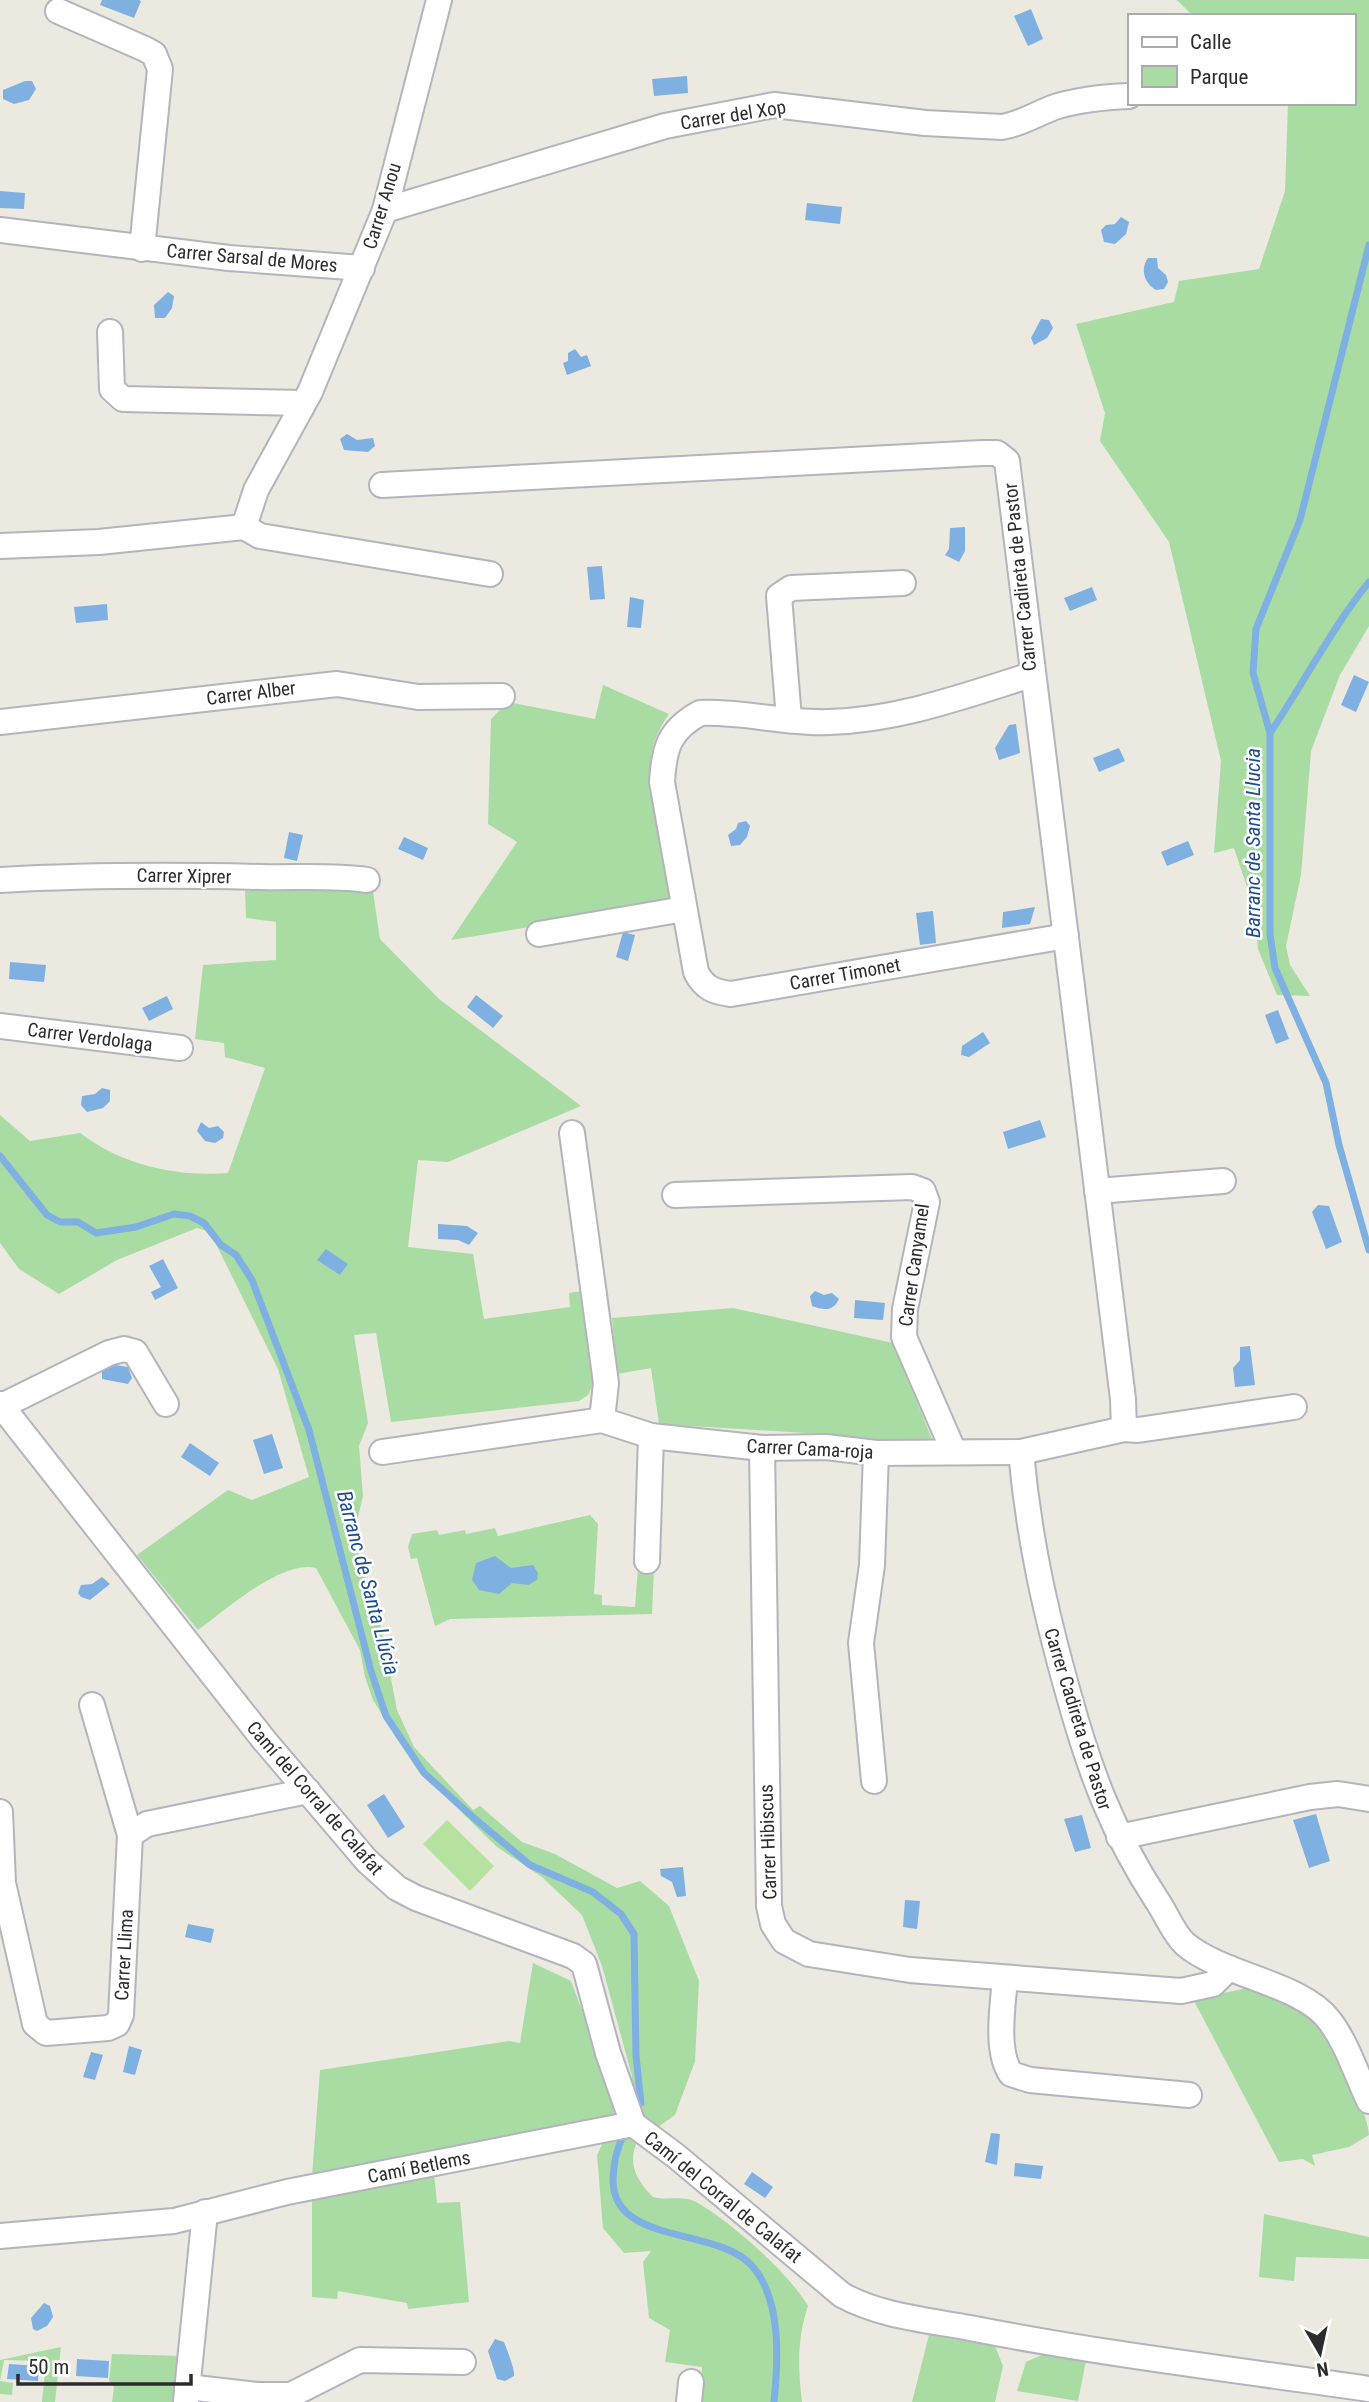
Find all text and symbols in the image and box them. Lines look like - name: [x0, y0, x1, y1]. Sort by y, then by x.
- legend: [1128, 14, 1355, 105]
- text: Calle: [1190, 30, 1232, 54]
- text: Parque: [1190, 65, 1248, 89]
- street label: Carrer del Xop: [679, 95, 787, 135]
- street label: Carrer Anou: [358, 160, 406, 252]
- street label: Carrer Sarsal de Mores: [166, 239, 338, 277]
- street label: Carrer Cadireta de Pastor: [999, 481, 1041, 672]
- street label: Carrer Alber: [205, 676, 297, 710]
- water label: Barranc de Santa Llucia: [1241, 748, 1265, 938]
- street label: Carrer Xiprer: [136, 864, 232, 888]
- street label: Carrer Timonet: [788, 953, 902, 995]
- street label: Carrer Verdolaga: [26, 1018, 154, 1056]
- street label: Carrer Canyamel: [894, 1202, 934, 1328]
- street label: Carrer Cama-roja: [746, 1434, 874, 1464]
- water label: Barranc de Santa Llúcia: [332, 1488, 404, 1678]
- street label: Carrer Cadireta de Pastor: [1039, 1625, 1117, 1813]
- street label: Camí del Corral de Calafat: [242, 1716, 388, 1880]
- street label: Carrer Hibiscus: [754, 1784, 782, 1900]
- street label: Carrer Llima: [110, 1909, 138, 2001]
- street label: Camí del Corral de Calafat: [640, 2126, 806, 2268]
- street label: Camí Betlems: [366, 2146, 472, 2188]
- north arrow: [1285, 2318, 1355, 2388]
- scale bar: [18, 2342, 191, 2386]
- text: 50 m: [28, 2355, 69, 2379]
- text: N: [1315, 2357, 1330, 2382]

